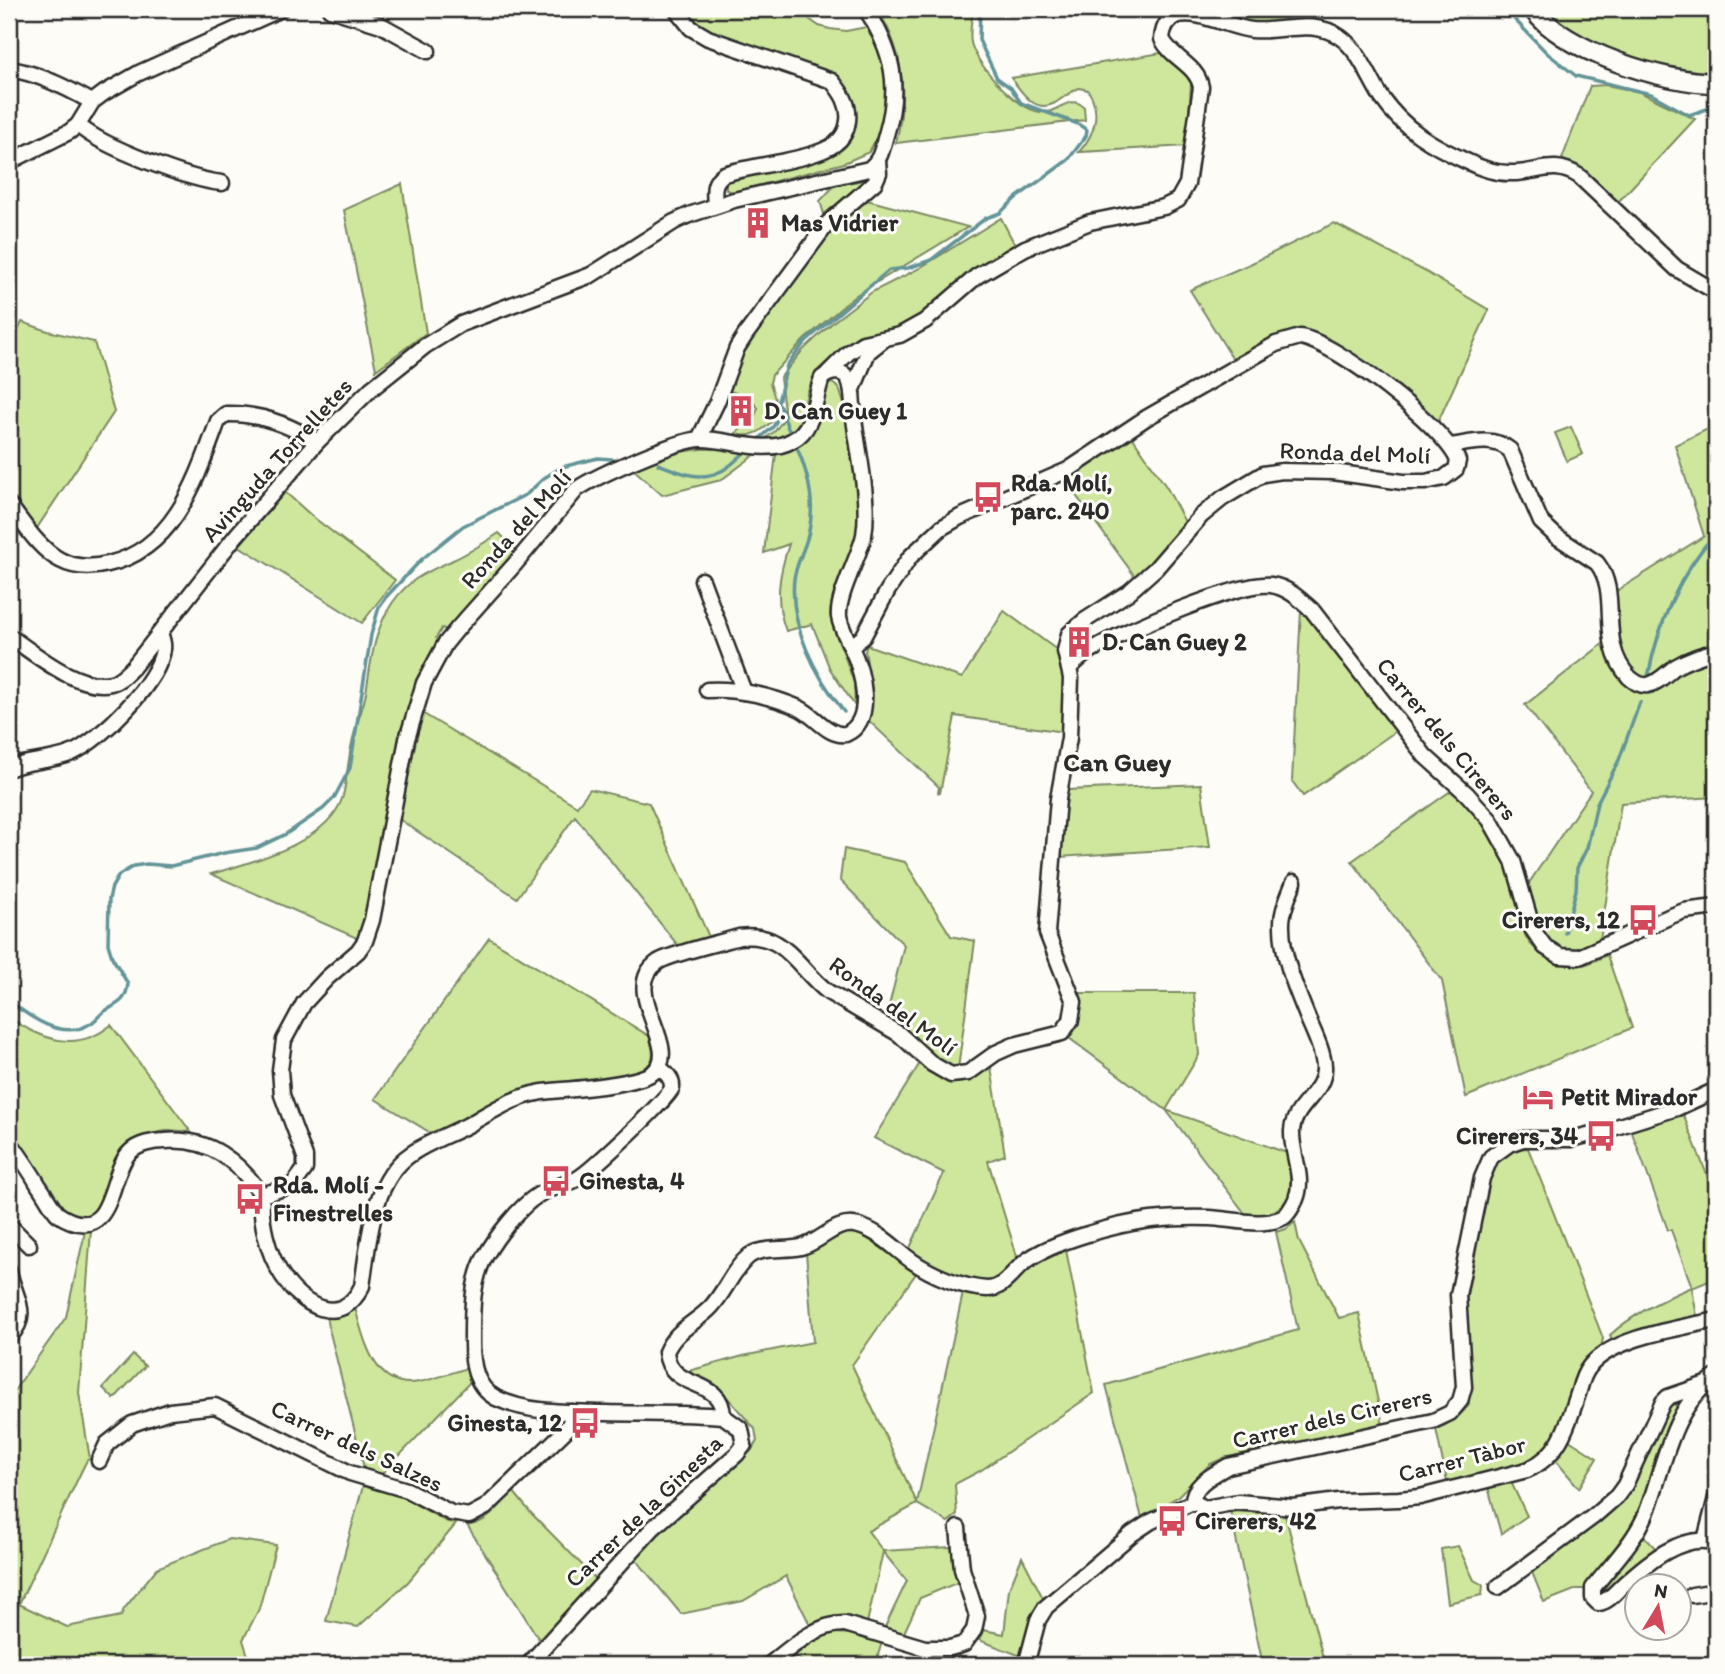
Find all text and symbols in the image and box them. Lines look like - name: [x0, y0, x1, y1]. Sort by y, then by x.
- building icon: Mas Vidrier: [741, 206, 775, 240]
- place label: Mas Vidrier: [781, 208, 899, 237]
- street label: Avinguda Torrelletes: [195, 371, 358, 548]
- building icon: D. Can Guey 1: [724, 394, 758, 428]
- place label: D. Can Guey 1: [764, 396, 908, 426]
- street label: Ronda del Molí: [1279, 435, 1431, 470]
- street label: Ronda del Molí: [454, 463, 577, 595]
- place label: Rda. Molí, parc. 240: [1010, 468, 1113, 526]
- bus stop icon: Rda. Molí, parc. 240: [971, 480, 1005, 514]
- building icon: D. Can Guey 2: [1062, 625, 1096, 659]
- place label: D. Can Guey 2: [1102, 627, 1247, 657]
- street label: Carrer dels Cirerers: [1371, 651, 1524, 826]
- district label: Can Guey: [1063, 746, 1172, 778]
- bus stop icon: Cirerers, 12: [1626, 903, 1660, 937]
- place label: Cirerers, 12: [1502, 905, 1620, 934]
- street label: Ronda del Molí: [824, 949, 963, 1062]
- hotel icon: Petit Mirador: [1521, 1080, 1555, 1114]
- place label: Petit Mirador: [1561, 1082, 1698, 1111]
- bus stop icon: Cirerers, 34: [1584, 1119, 1618, 1153]
- place label: Cirerers, 34: [1456, 1121, 1579, 1150]
- bus stop icon: Ginesta, 4: [539, 1164, 573, 1198]
- place label: Ginesta, 4: [579, 1166, 685, 1195]
- place label: Rda. Molí - Finestrelles: [273, 1170, 393, 1227]
- bus stop icon: Rda. Molí - Finestrelles: [233, 1182, 267, 1216]
- street label: Carrer dels Cirerers: [1229, 1380, 1435, 1455]
- street label: Carrer dels Salzes: [267, 1393, 448, 1498]
- bus stop icon: Ginesta, 12: [568, 1406, 602, 1440]
- place label: Ginesta, 12: [447, 1408, 562, 1437]
- street label: Carrer de la Ginesta: [559, 1428, 729, 1593]
- street label: Carrer Tàbor: [1395, 1429, 1529, 1488]
- bus stop icon: Cirerers, 42: [1155, 1504, 1189, 1538]
- place label: Cirerers, 42: [1195, 1506, 1317, 1535]
- north arrow: [1624, 1572, 1694, 1642]
- text: N: [1653, 1578, 1669, 1603]

